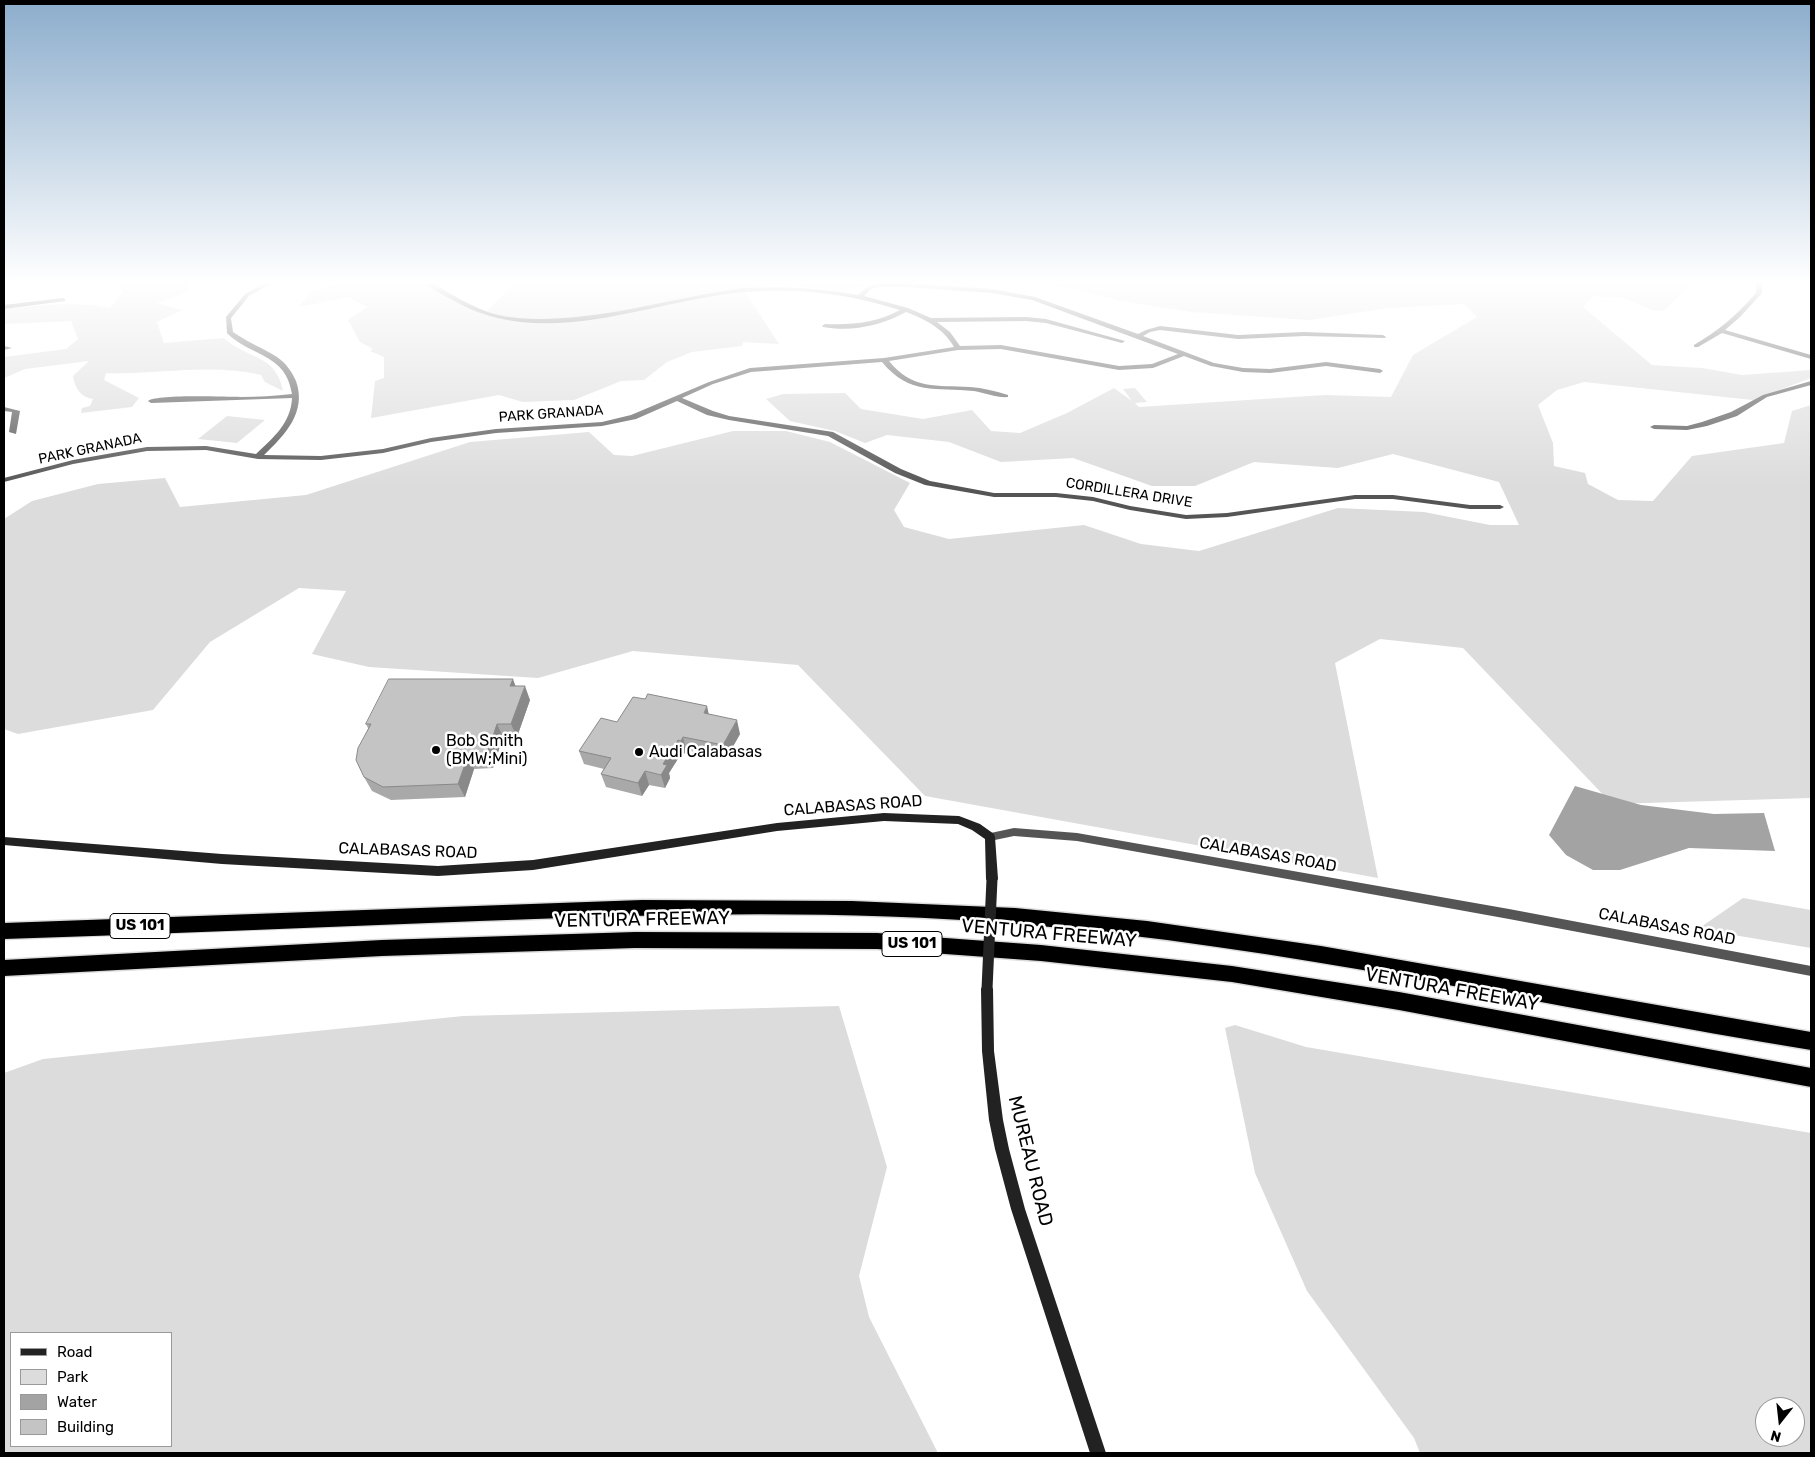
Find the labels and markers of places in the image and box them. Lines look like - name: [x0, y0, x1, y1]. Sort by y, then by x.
- place label: Bob Smith (BMW;Mini): [446, 731, 528, 769]
- place label: Audi Calabasas: [649, 742, 762, 762]
- marker: Bob Smith (BMW;Mini): [430, 744, 442, 756]
- marker: Audi Calabasas: [633, 746, 645, 758]

